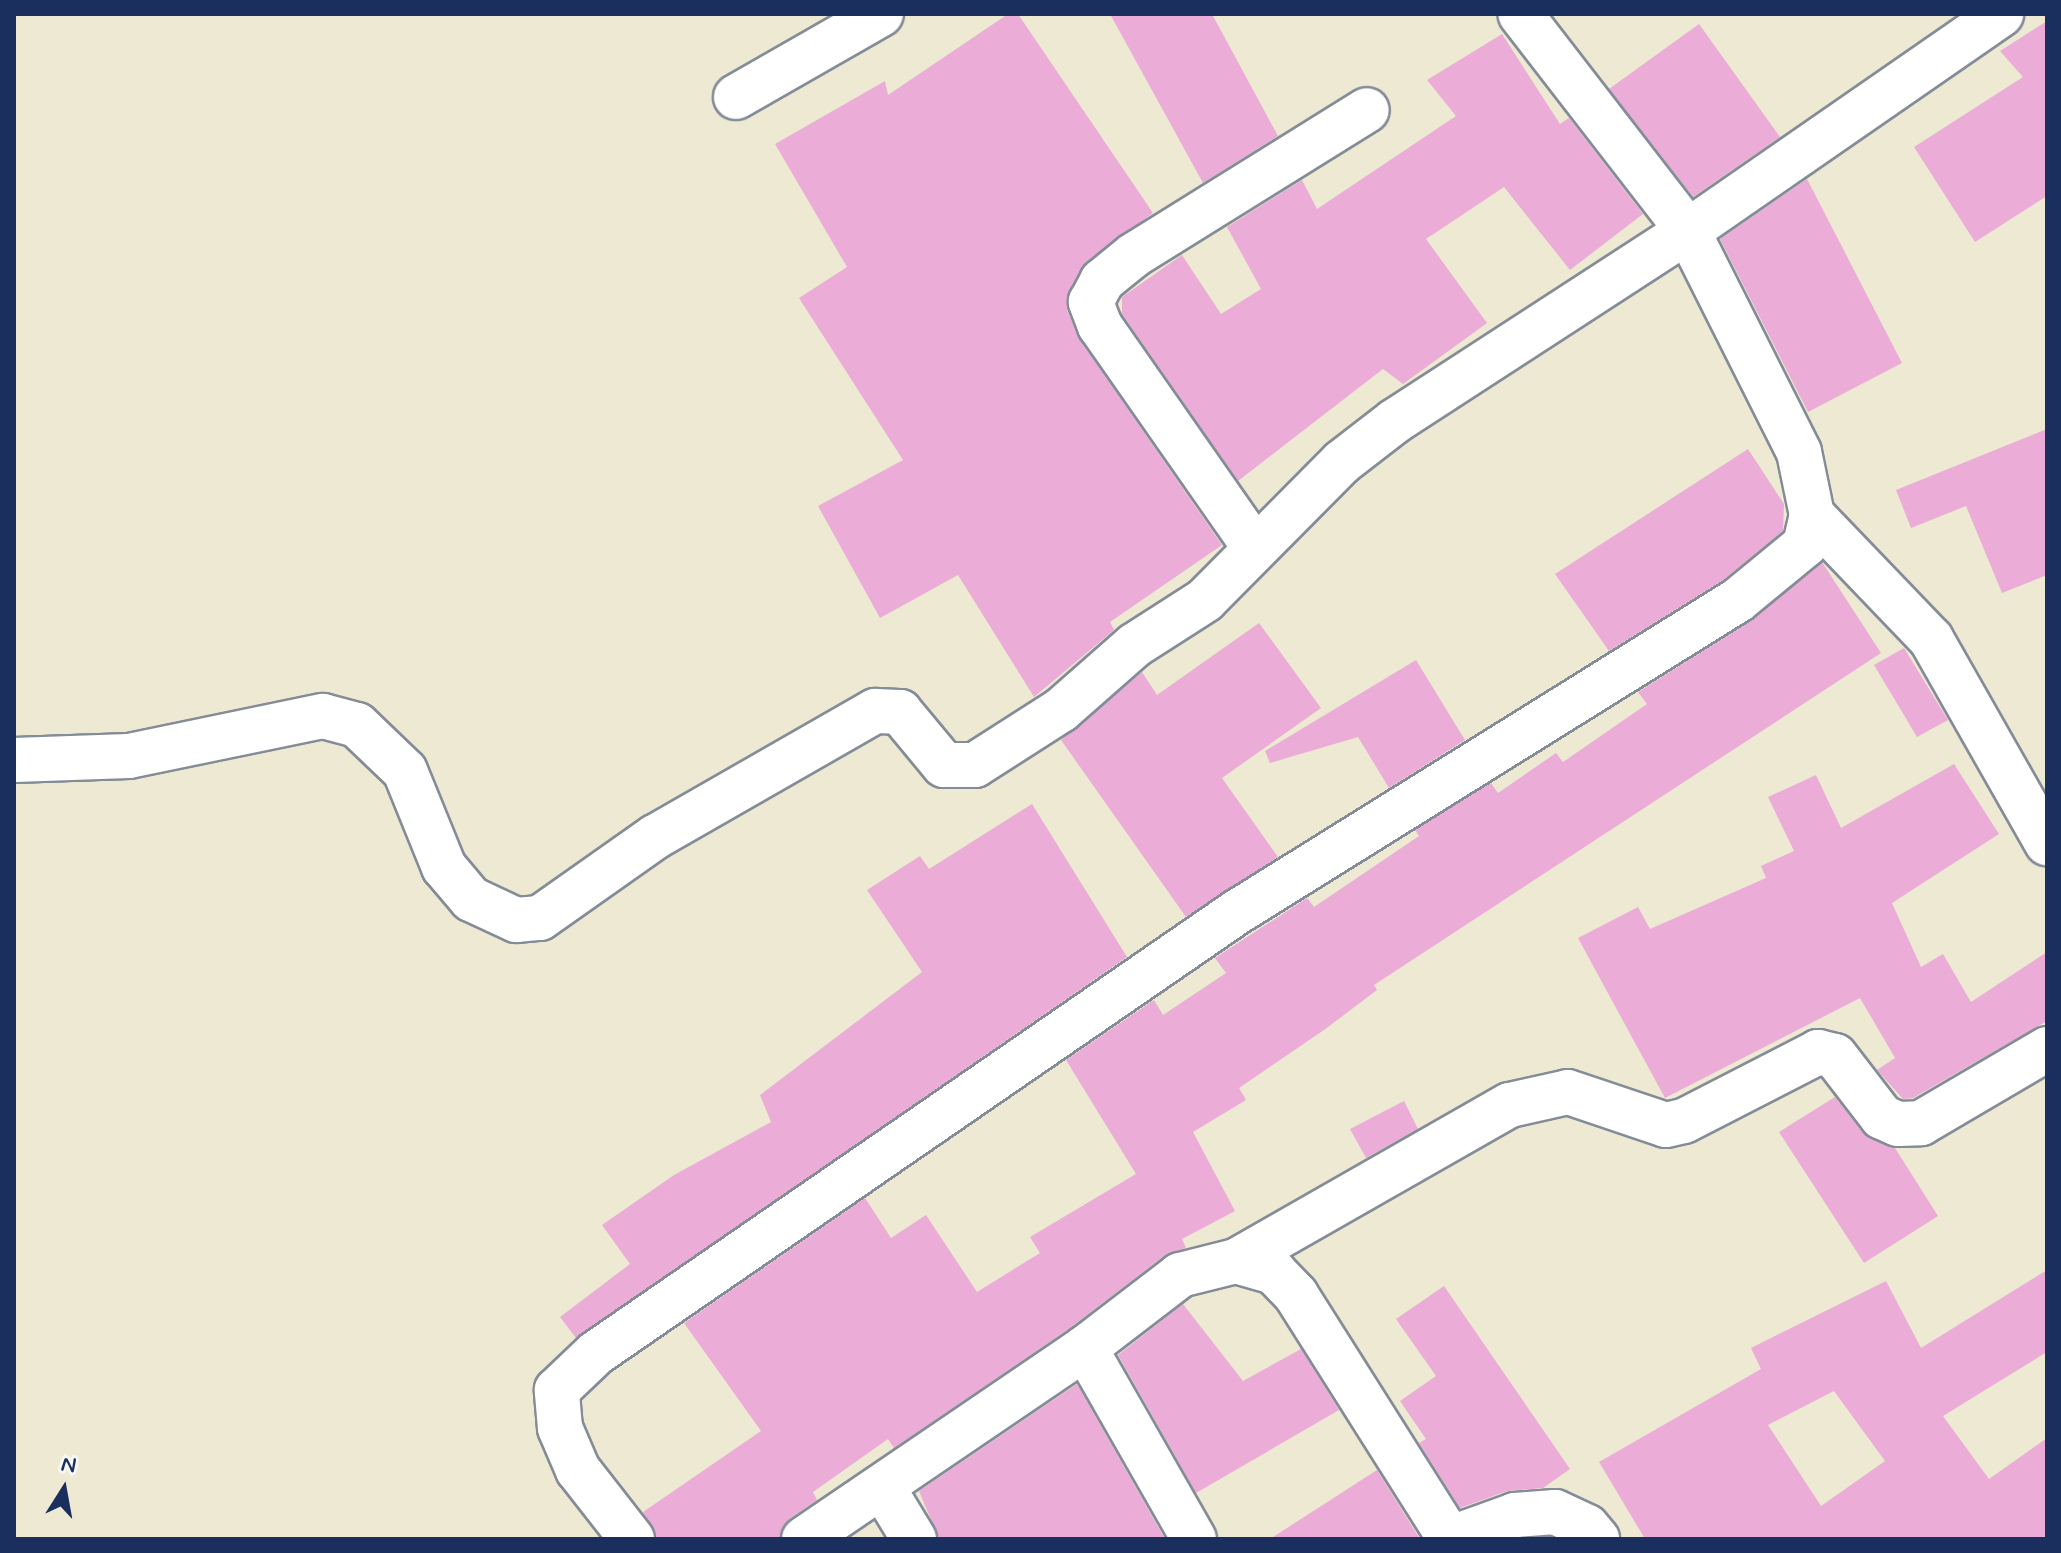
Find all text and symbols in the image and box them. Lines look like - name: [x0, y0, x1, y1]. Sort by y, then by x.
- north arrow: [24, 1449, 104, 1529]
- text: N: [59, 1450, 78, 1481]

